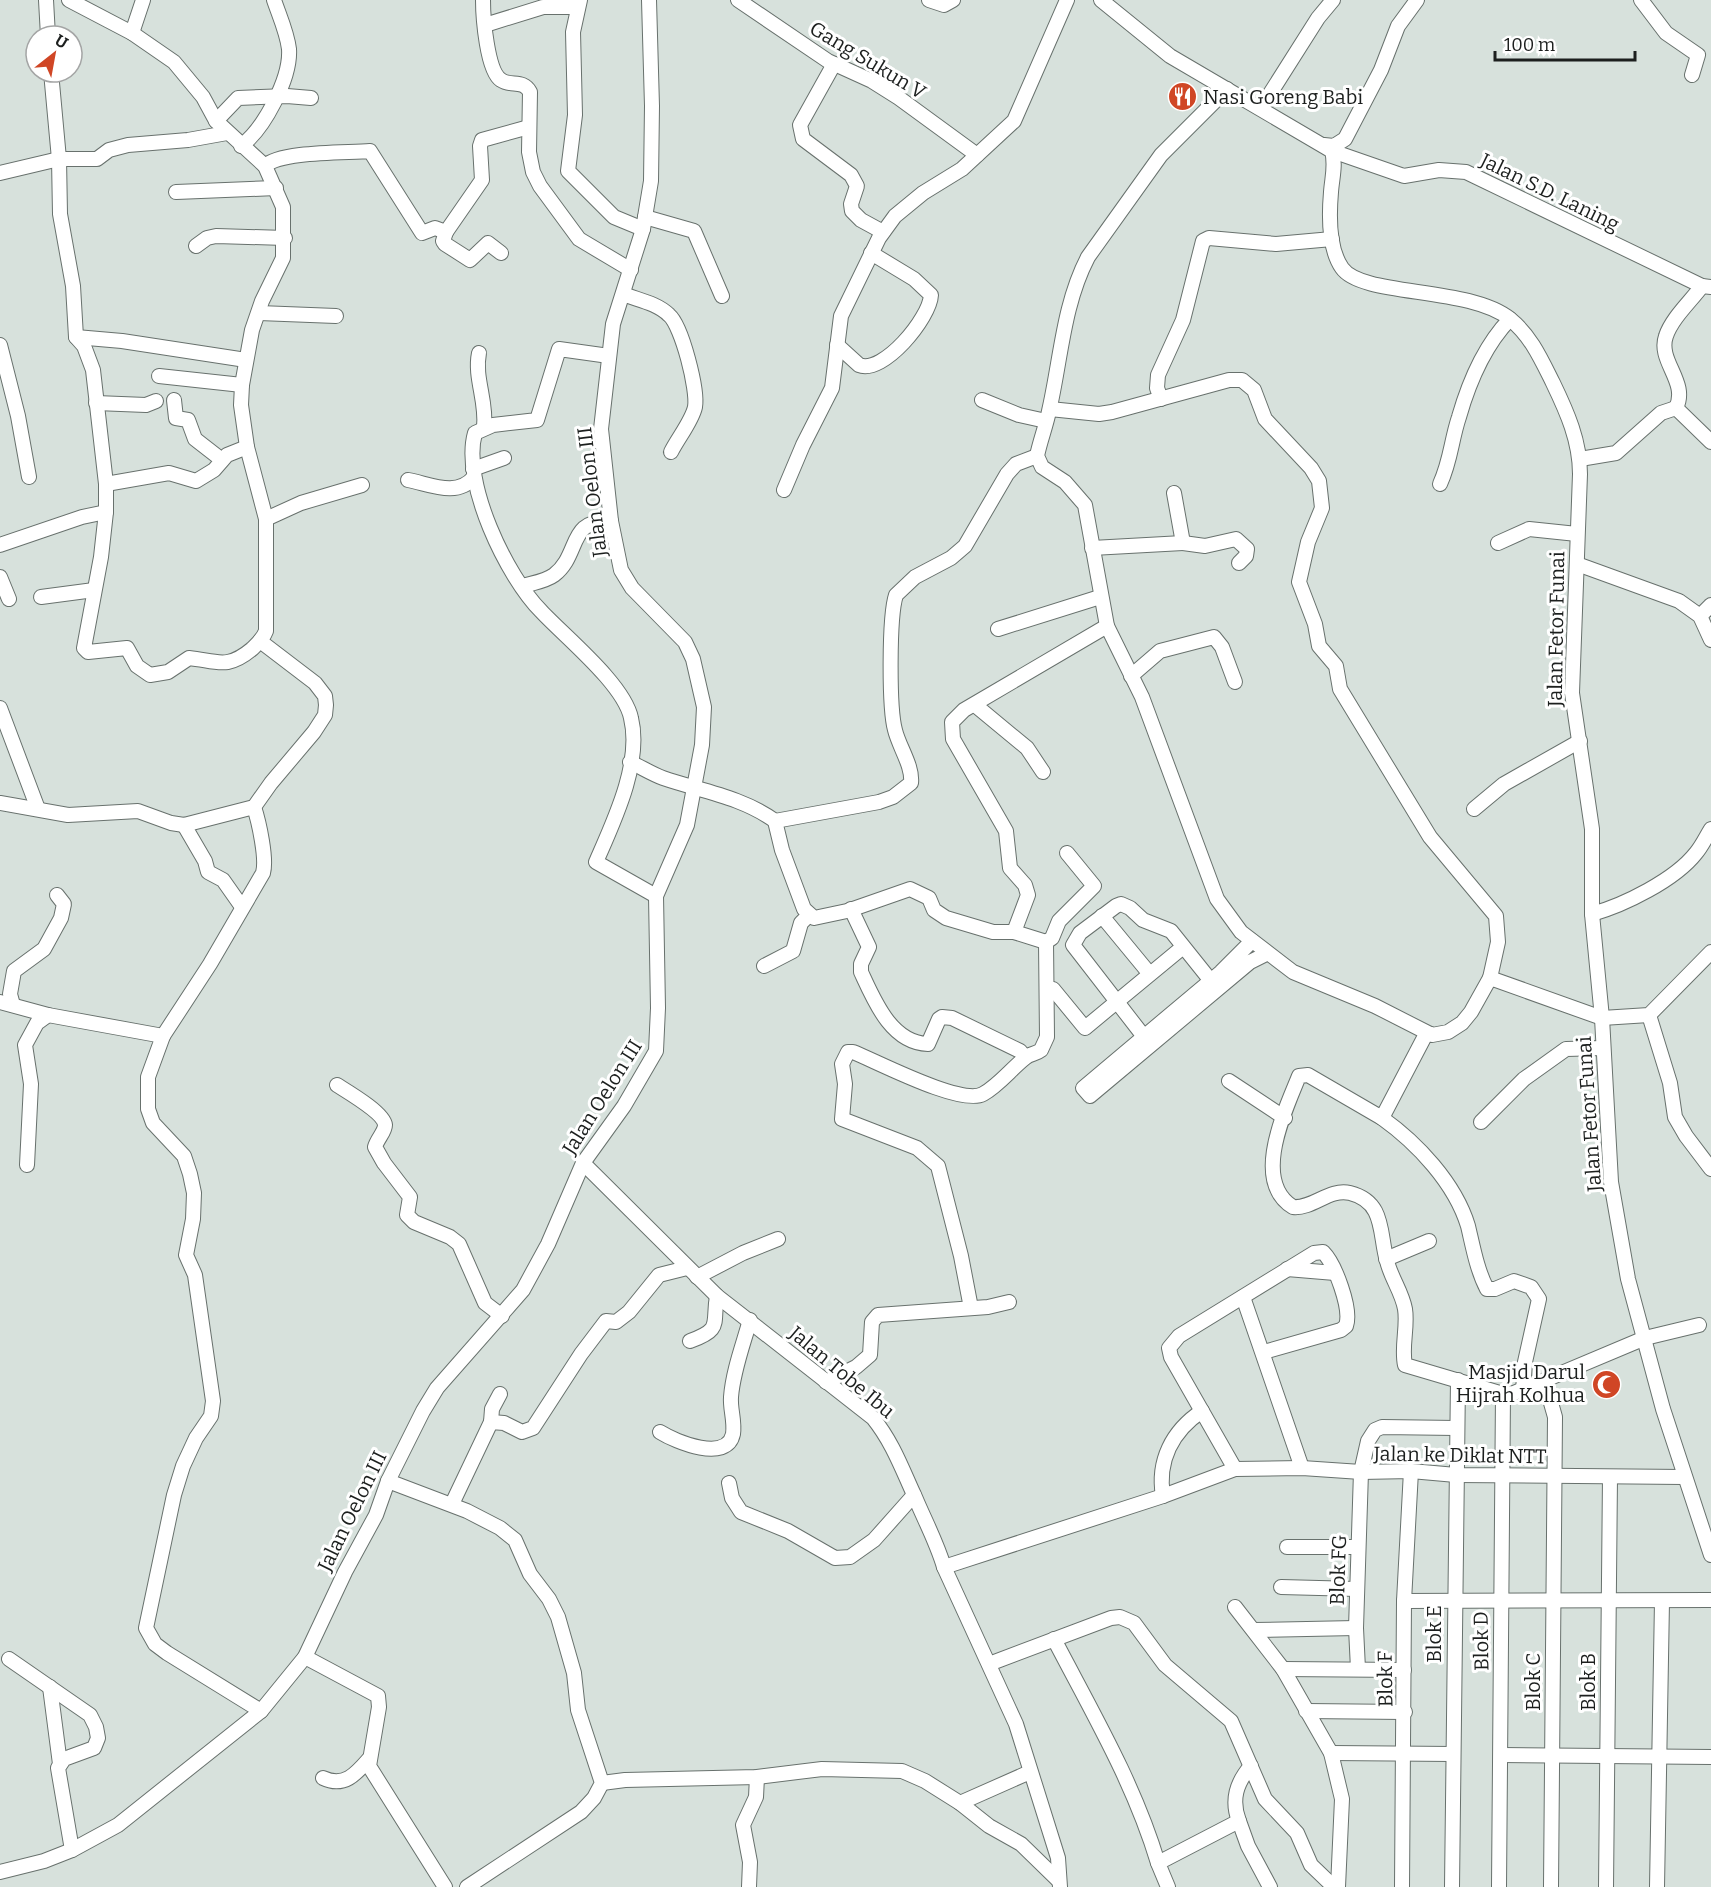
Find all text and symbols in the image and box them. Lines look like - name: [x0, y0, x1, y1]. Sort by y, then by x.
- street label: Gang Sukun V: [806, 16, 931, 104]
- north arrow: [24, 24, 84, 84]
- scale bar: [1495, 24, 1634, 62]
- text: U: [51, 30, 72, 53]
- text: 100 m: [1504, 34, 1555, 56]
- restaurant icon: Nasi Goreng Babi: [1166, 81, 1198, 113]
- place label: Nasi Goreng Babi: [1203, 85, 1363, 109]
- street label: Jalan S.D. Laning: [1476, 148, 1623, 236]
- street label: Jalan Oelon III: [572, 426, 612, 559]
- street label: Jalan Fetor Funai: [1543, 551, 1569, 708]
- street label: Jalan Oelon III: [557, 1035, 647, 1160]
- street label: Jalan Fetor Funai: [1572, 1035, 1606, 1194]
- street label: Jalan Tobe Ibu: [784, 1320, 899, 1423]
- place label: Masjid Darul Hijrah Kolhua: [1456, 1360, 1585, 1408]
- mosque icon: Masjid Darul Hijrah Kolhua: [1590, 1368, 1622, 1400]
- street label: Jalan ke Diklat NTT: [1372, 1441, 1547, 1469]
- street label: Jalan Oelon III: [312, 1447, 391, 1576]
- street label: Blok FG: [1325, 1534, 1351, 1606]
- street label: Blok E: [1422, 1605, 1446, 1663]
- street label: Blok D: [1468, 1611, 1494, 1671]
- street label: Blok F: [1373, 1651, 1397, 1707]
- street label: Blok C: [1521, 1653, 1545, 1711]
- street label: Blok B: [1576, 1653, 1600, 1711]

